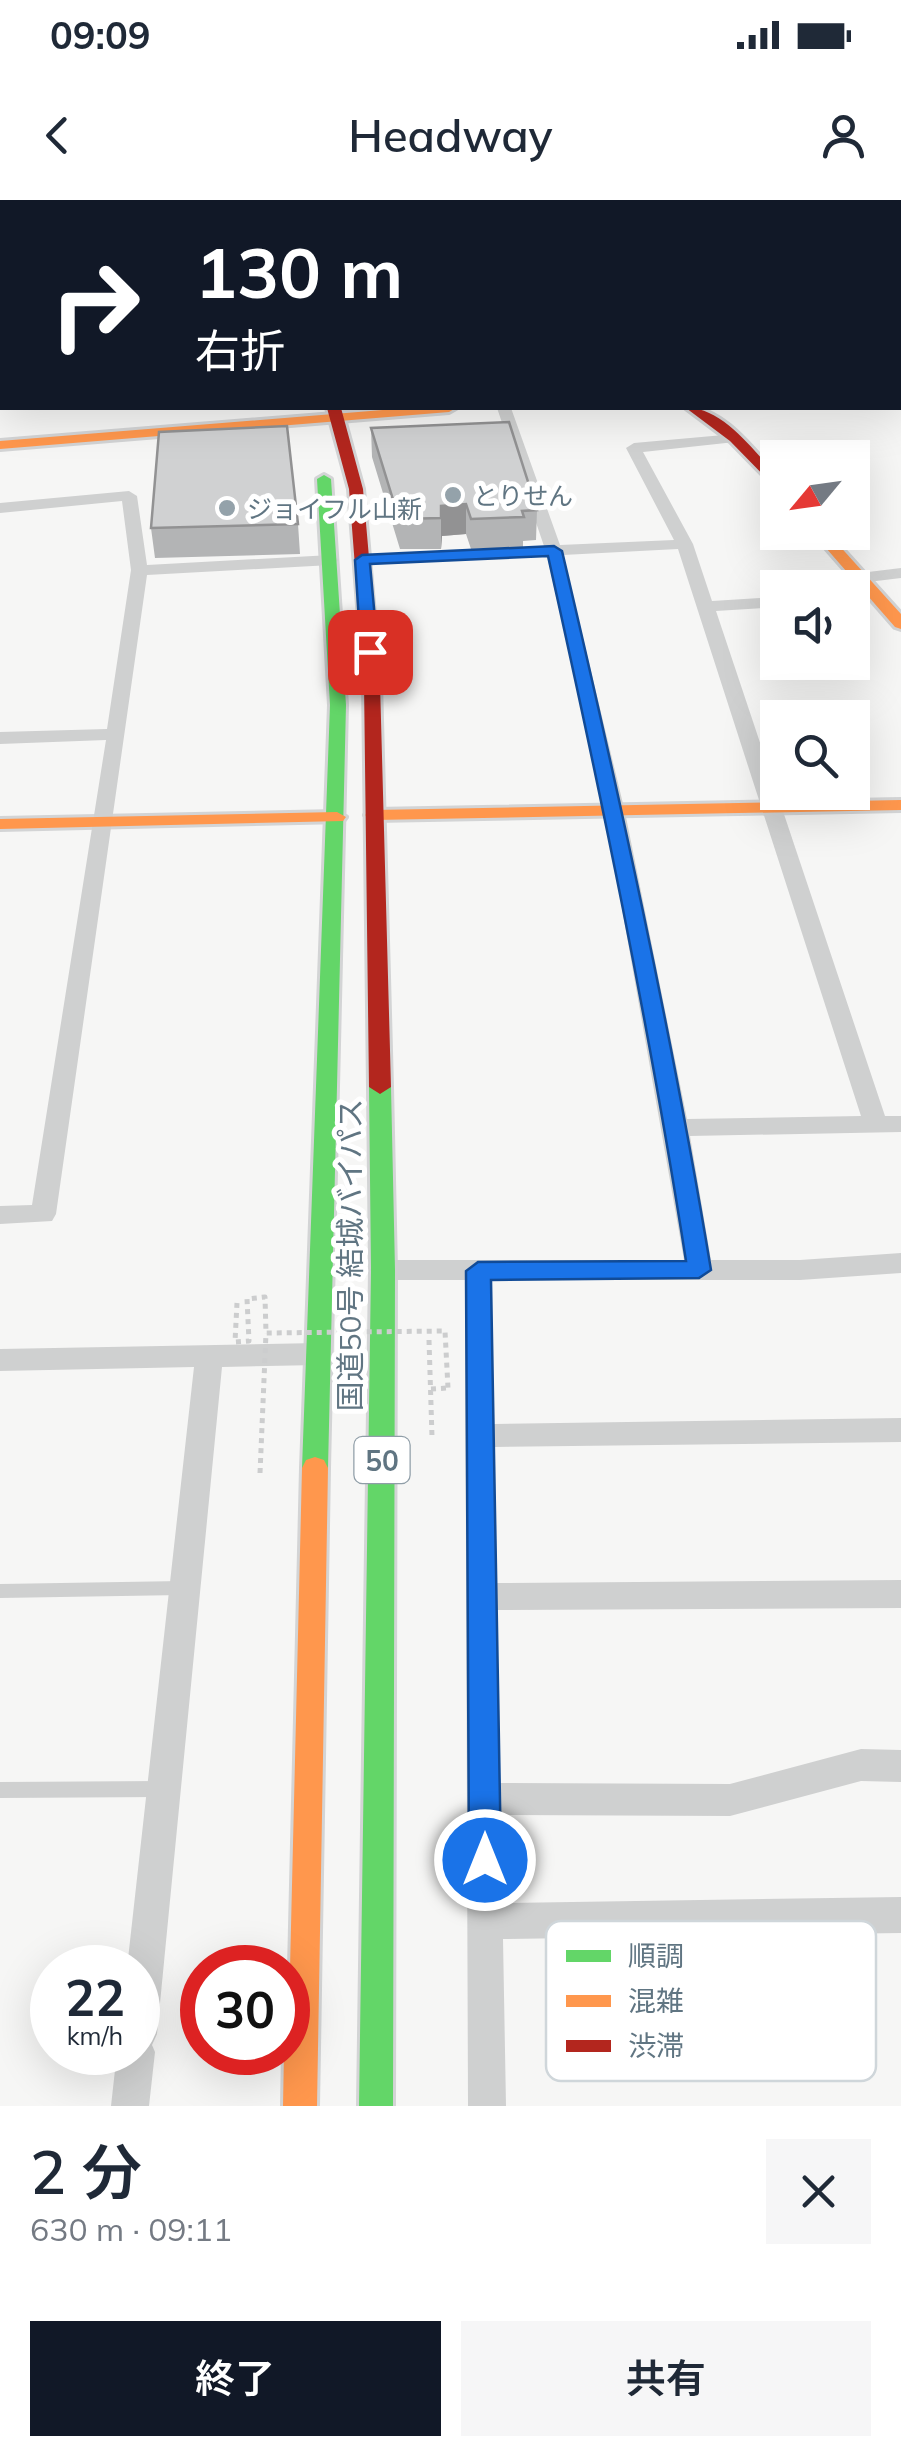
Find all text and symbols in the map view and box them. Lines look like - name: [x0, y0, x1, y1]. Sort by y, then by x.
- text: 09:09: [50, 11, 151, 59]
- text: Headway: [348, 107, 553, 163]
- icon: back: [30, 108, 85, 163]
- icon: person: [816, 108, 871, 163]
- text: 130 m: [195, 228, 403, 316]
- icon: right: [30, 240, 160, 370]
- text: 右折: [195, 322, 285, 378]
- north arrow: [760, 440, 870, 550]
- map controls: [760, 440, 870, 810]
- place label: とりせん: [473, 480, 573, 511]
- marker: とりせん: [442, 484, 464, 506]
- place label: ジョイフル山新: [247, 493, 422, 524]
- marker: ジョイフル山新: [216, 497, 238, 519]
- button: sound: [760, 570, 870, 680]
- pin: [328, 610, 413, 695]
- icon: arrive: [343, 625, 398, 680]
- button: search: [760, 700, 870, 810]
- street label: 国道50号 結城バイパス: [331, 1098, 369, 1412]
- road number: 50: [354, 1437, 410, 1483]
- position arrow: [433, 1808, 537, 1912]
- legend: [546, 1921, 876, 2081]
- text: 順調: [628, 1938, 684, 1973]
- speed limit sign: 30: [180, 1945, 310, 2075]
- text: 22: [65, 1966, 125, 2029]
- text: 混雑: [628, 1983, 684, 2018]
- text: km/h: [67, 2020, 123, 2051]
- text: 渋滞: [628, 2028, 684, 2063]
- text: 2 分: [30, 2134, 142, 2209]
- button: close: [766, 2139, 871, 2244]
- text: 630 m · 09:11: [30, 2209, 232, 2249]
- button: 終了: [30, 2321, 441, 2436]
- button: 共有: [461, 2321, 871, 2436]

